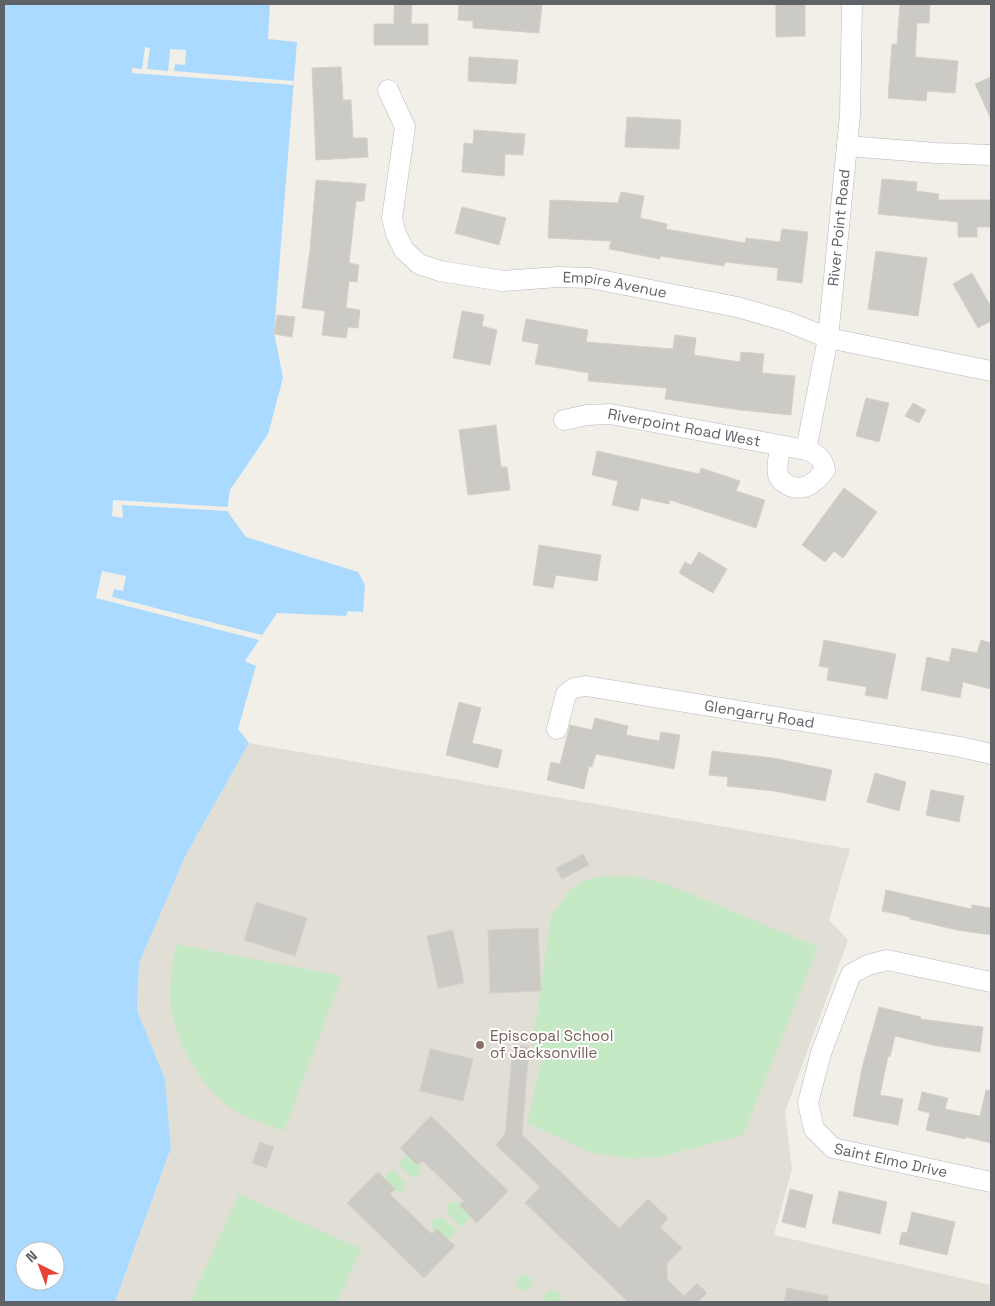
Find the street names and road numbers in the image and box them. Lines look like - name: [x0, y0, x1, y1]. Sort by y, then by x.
- street label: River Point Road: [823, 168, 854, 287]
- street label: Empire Avenue: [562, 267, 669, 302]
- street label: Riverpoint Road West: [606, 404, 762, 450]
- street label: Glengarry Road: [703, 695, 816, 732]
- street label: Saint Elmo Drive: [832, 1139, 949, 1181]

